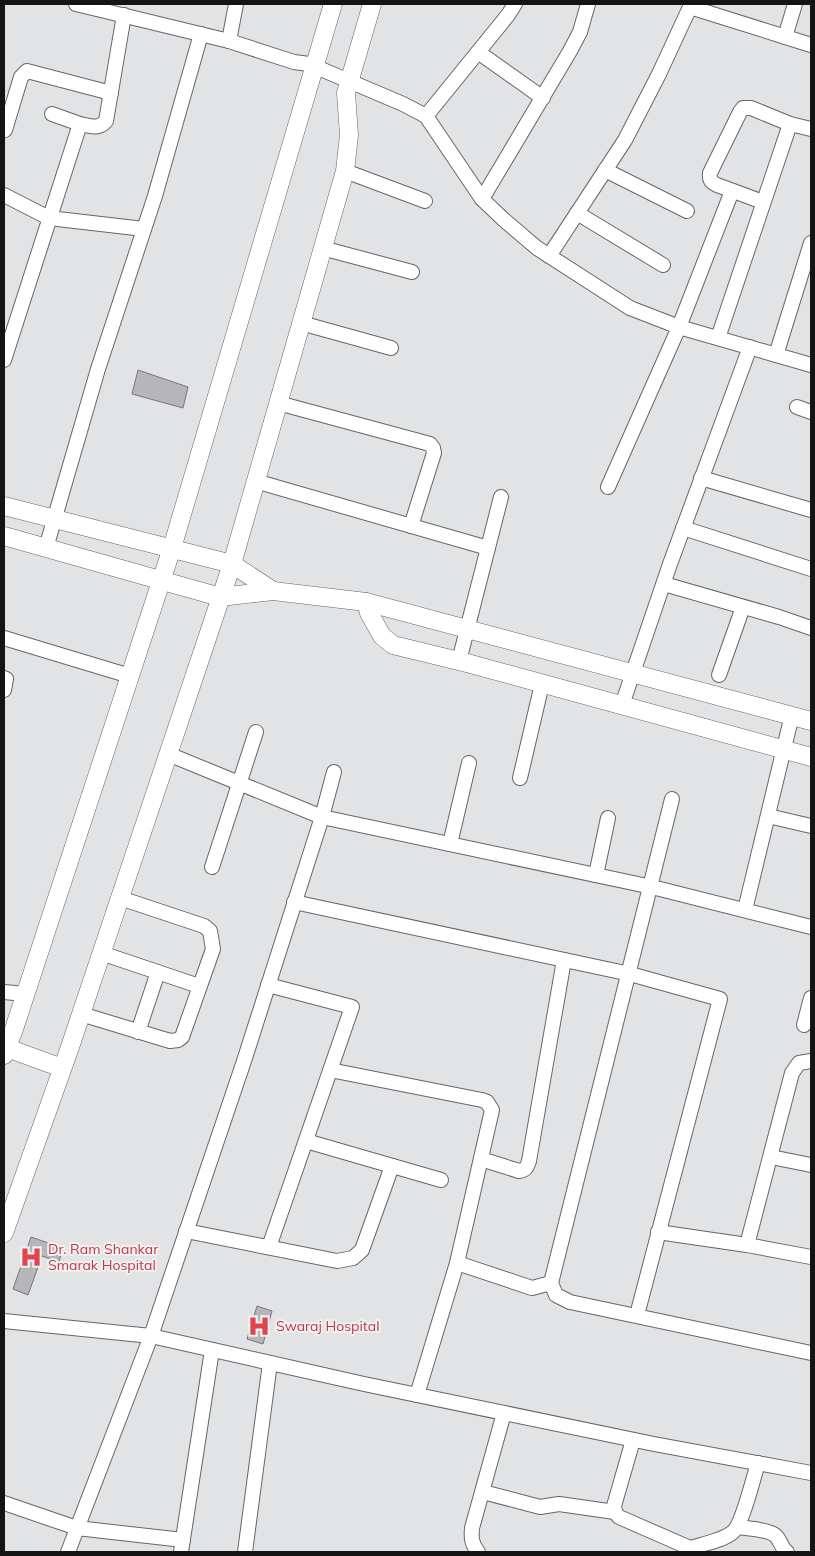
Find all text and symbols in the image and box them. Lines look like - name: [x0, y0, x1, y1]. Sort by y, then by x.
- place label: Dr. Ram Shankar Smarak Hospital: [48, 1240, 159, 1274]
- hospital icon: Dr. Ram Shankar Smarak Hospital: [18, 1244, 44, 1270]
- hospital icon: Swaraj Hospital: [246, 1313, 272, 1339]
- place label: Swaraj Hospital: [276, 1317, 379, 1335]

